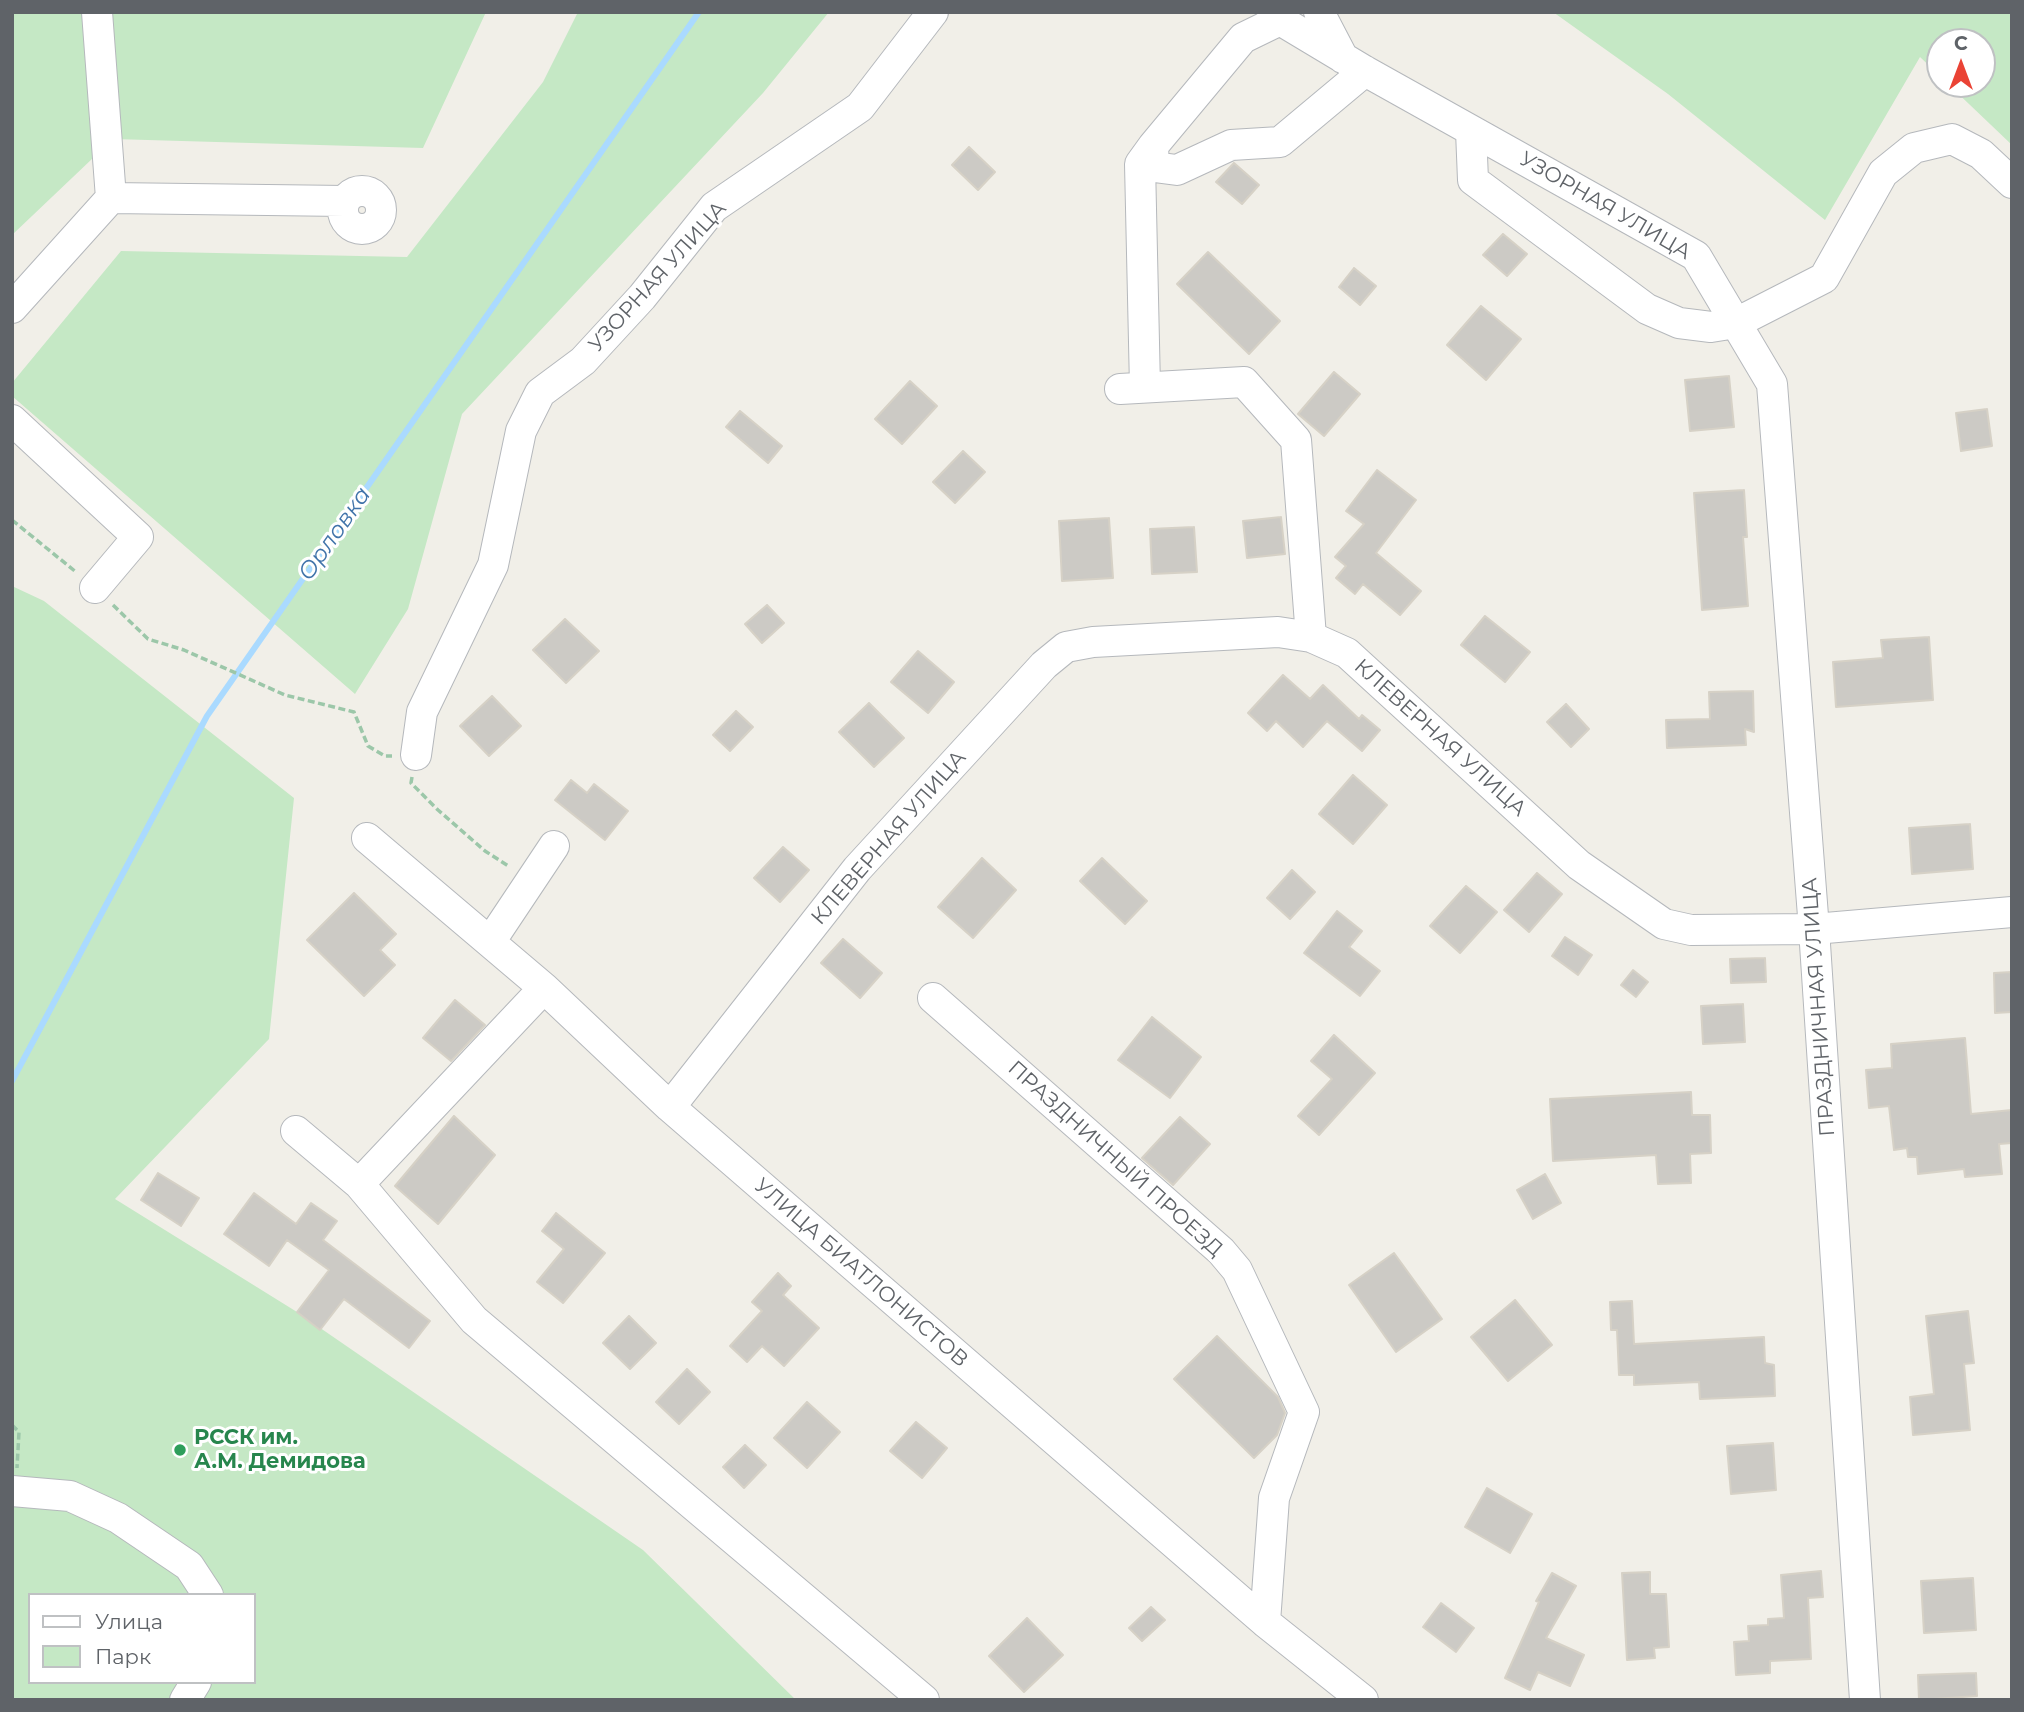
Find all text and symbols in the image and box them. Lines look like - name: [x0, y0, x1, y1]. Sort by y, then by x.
- north arrow: [1926, 28, 1996, 98]
- text: С: [1954, 32, 1968, 55]
- street label: УЗОРНАЯ УЛИЦА: [1515, 147, 1695, 265]
- street label: УЗОРНАЯ УЛИЦА: [584, 197, 732, 357]
- water label: Орловка: [293, 482, 377, 586]
- street label: КЛЕВЕРНАЯ УЛИЦА: [1349, 654, 1531, 822]
- street label: КЛЕВЕРНАЯ УЛИЦА: [806, 746, 972, 930]
- street label: ПРАЗДНИЧНАЯ УЛИЦА: [1797, 877, 1841, 1137]
- street label: ПРАЗДНИЧНЫЙ ПРОЕЗД: [1002, 1056, 1228, 1262]
- street label: УЛИЦА БИАТЛОНИСТОВ: [749, 1173, 973, 1373]
- place label: РССК им. А.М. Демидова: [194, 1425, 366, 1475]
- marker: РССК им. А.М. Демидова: [172, 1442, 188, 1458]
- legend: [28, 1593, 256, 1684]
- text: Улица: [95, 1609, 163, 1634]
- text: Парк: [95, 1644, 151, 1669]

